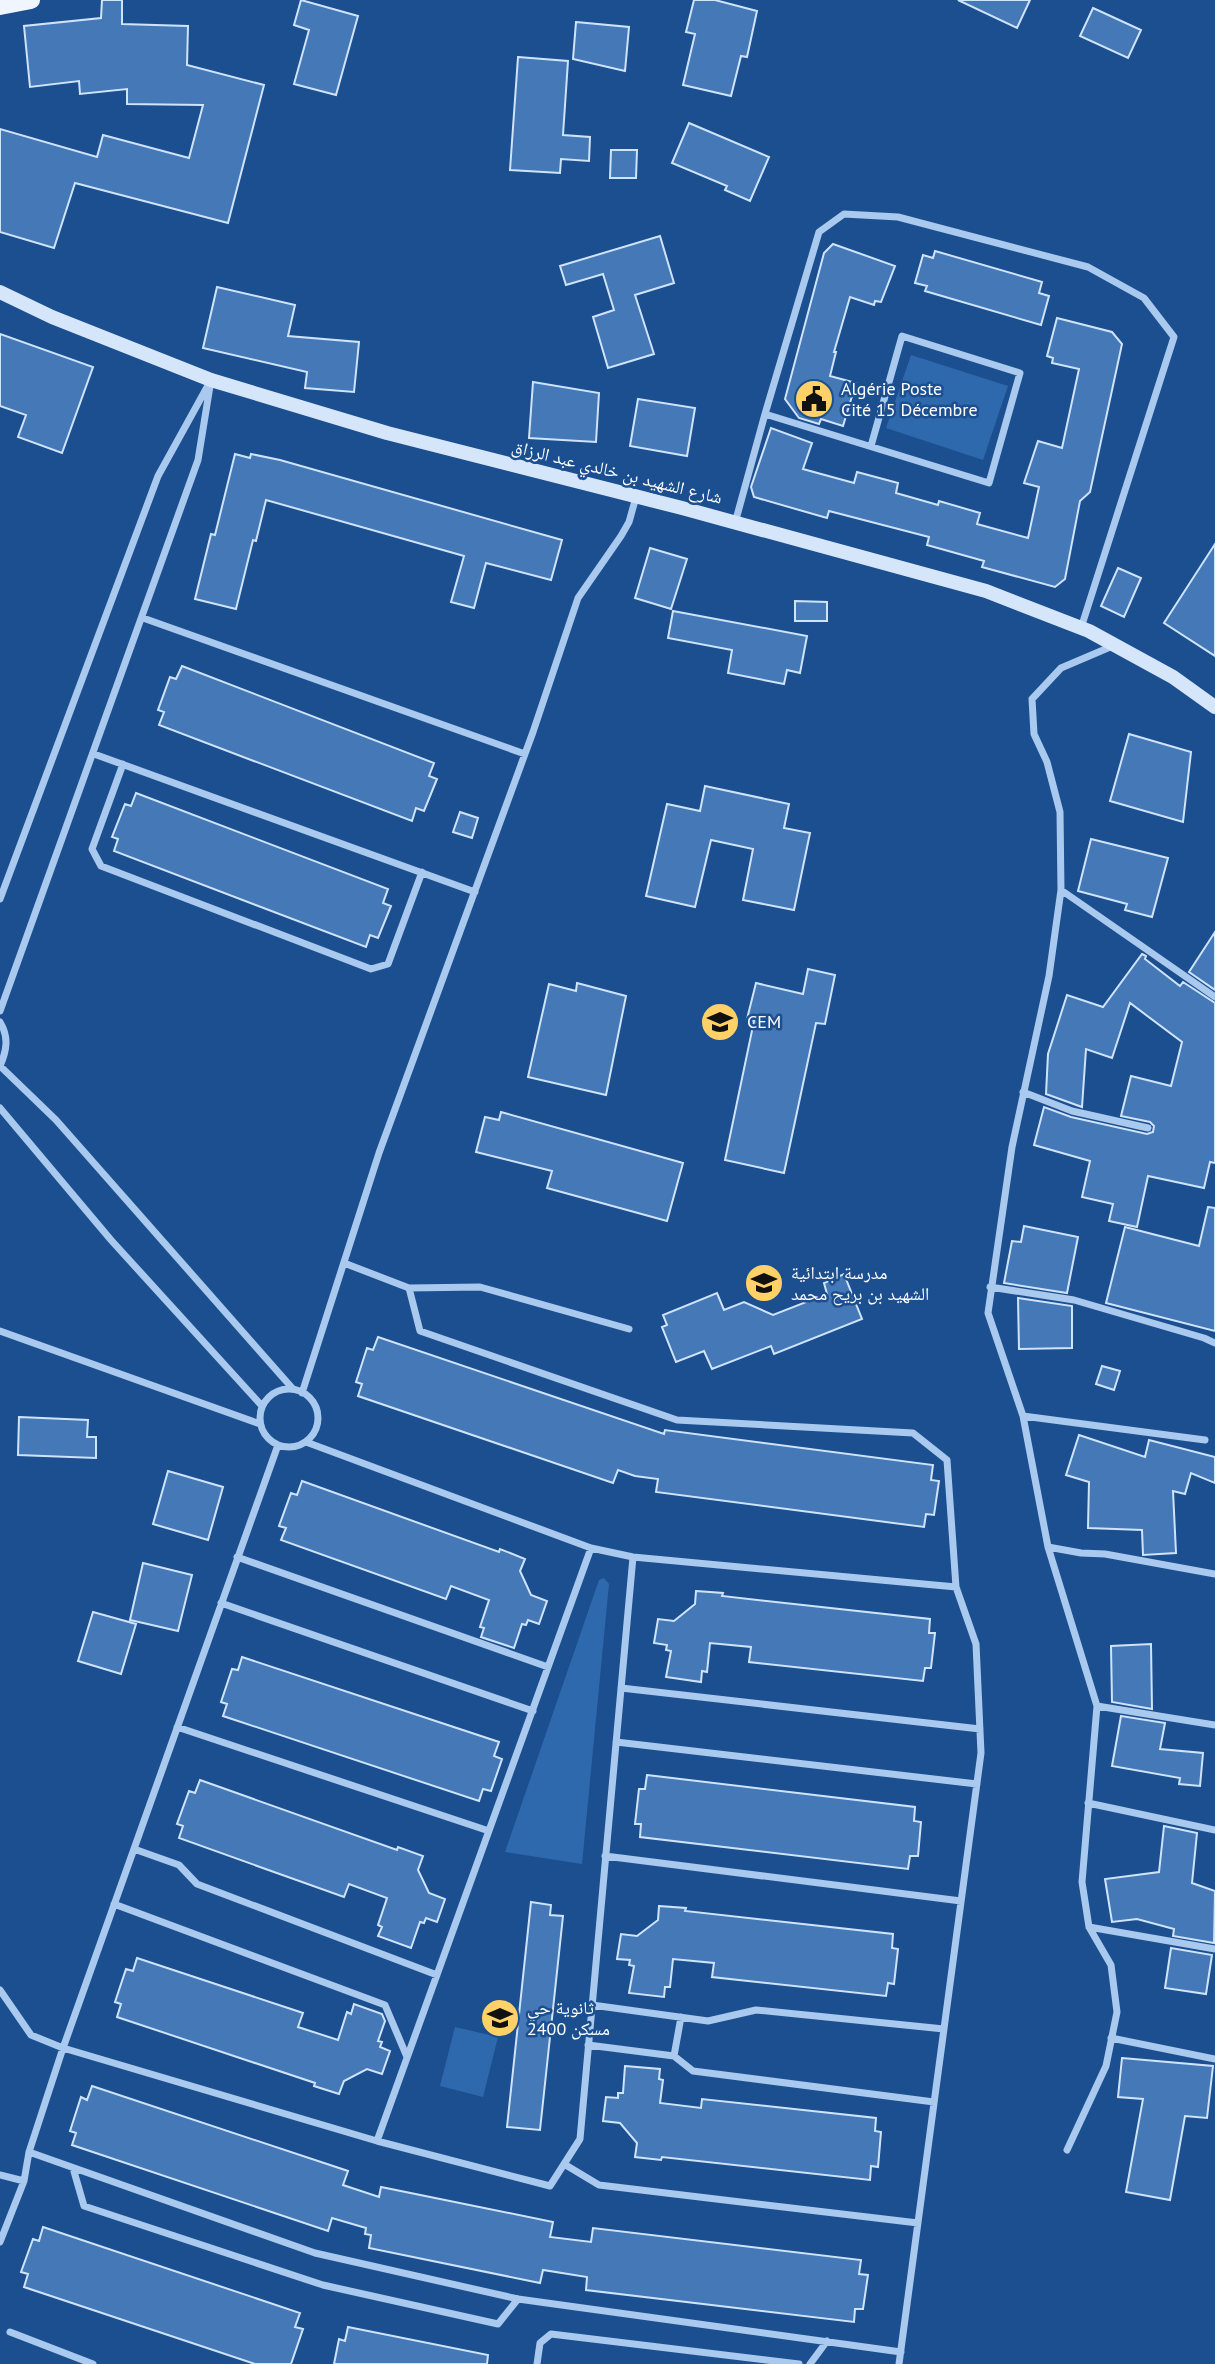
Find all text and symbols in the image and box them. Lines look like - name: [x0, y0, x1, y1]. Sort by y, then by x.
- place label: Algérie Poste Cité 15 Décembre: [841, 377, 978, 421]
- public building icon: Algérie Poste Cité 15 Décembre: [793, 378, 835, 420]
- street label: شارع الشهيد بن خالدي عبد الرزاق: [509, 434, 725, 512]
- school or university icon: CEM: [699, 1001, 741, 1043]
- place label: CEM: [747, 1010, 781, 1033]
- place label: مدرسة ابتدائية الشهيد بن بريح محمد: [791, 1261, 929, 1306]
- school or university icon: مدرسة ابتدائية الشهيد بن بريح محمد: [743, 1262, 785, 1304]
- place label: ثانوية حي 2400 مسكن: [527, 1996, 610, 2040]
- school or university icon: ثانوية حي 2400 مسكن: [479, 1997, 521, 2039]

